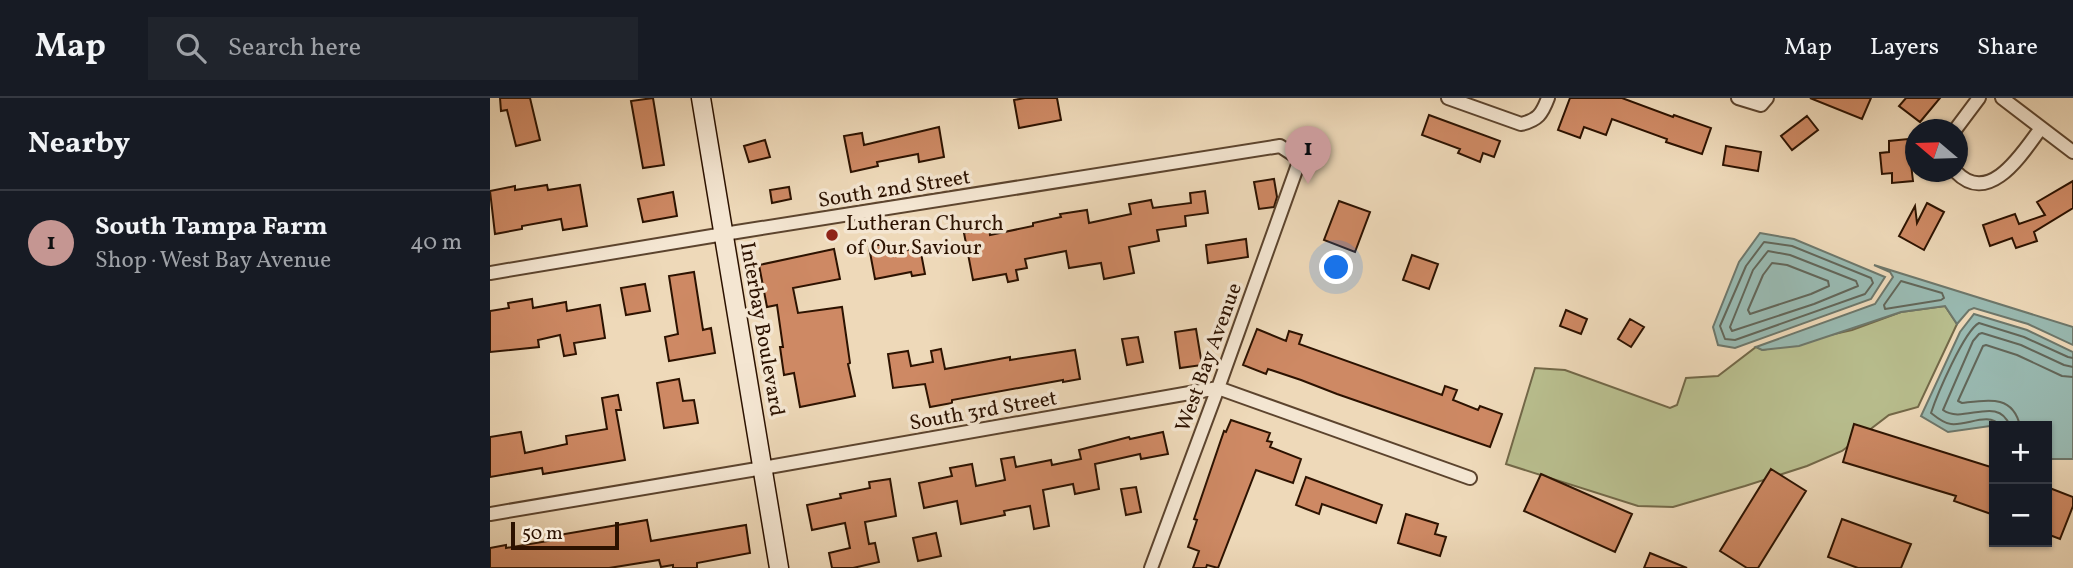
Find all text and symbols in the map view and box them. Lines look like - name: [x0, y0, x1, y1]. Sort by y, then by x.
- search box: [148, 17, 638, 80]
- text: Map: [35, 25, 106, 71]
- icon: search: [172, 29, 210, 67]
- text: Search here: [228, 30, 361, 66]
- text: Map: [1784, 31, 1832, 65]
- text: Layers: [1870, 31, 1939, 65]
- text: Share: [1977, 31, 2038, 65]
- north arrow: [1905, 119, 1968, 182]
- text: Nearby: [28, 123, 130, 165]
- pin: 1: [1285, 126, 1331, 184]
- street label: South 2nd Street: [816, 163, 972, 216]
- text: South Tampa Farm: [95, 209, 328, 245]
- place label: Lutheran Church of Our Saviour: [846, 210, 1004, 263]
- text: 1: [46, 227, 56, 259]
- text: 40 m: [410, 227, 462, 259]
- marker: Lutheran Church of Our Saviour: [824, 227, 840, 243]
- street label: Interbay Boulevard: [732, 240, 791, 419]
- text: Shop · West Bay Avenue: [95, 245, 331, 277]
- your location: [1319, 250, 1353, 284]
- street label: West Bay Avenue: [1169, 279, 1250, 436]
- street label: South 3rd Street: [907, 384, 1059, 439]
- map controls: [1989, 421, 2052, 547]
- button: +: [1989, 421, 2052, 484]
- button: −: [1989, 484, 2052, 547]
- scale bar: [511, 519, 620, 551]
- text: 50 m: [522, 521, 563, 547]

